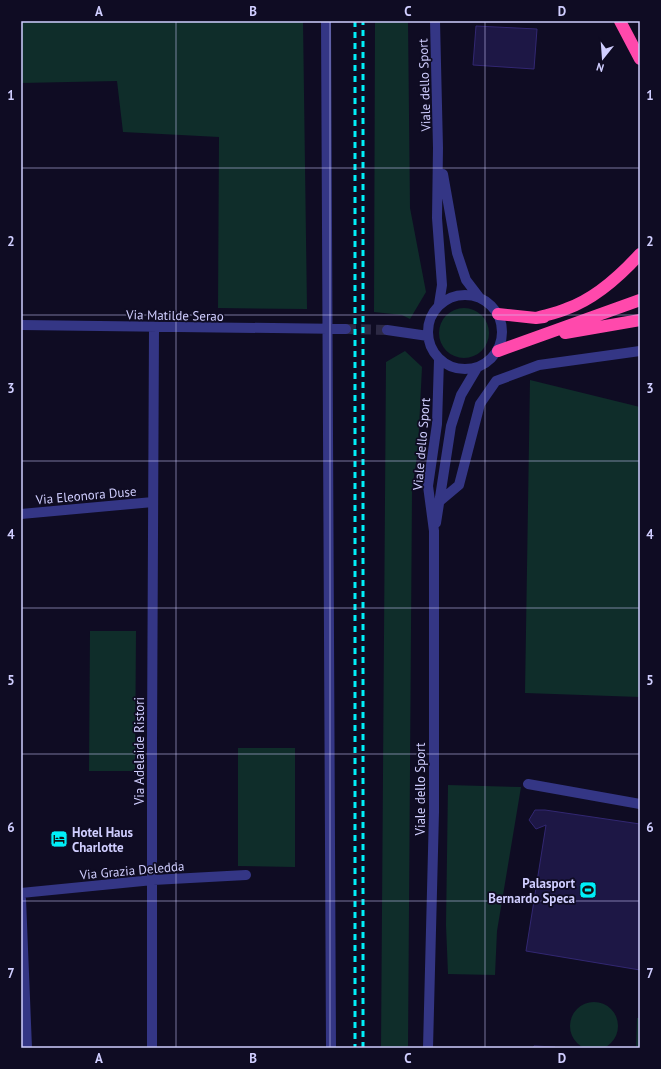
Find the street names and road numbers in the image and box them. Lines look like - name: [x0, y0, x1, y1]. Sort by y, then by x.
- street label: Viale dello Sport: [414, 38, 435, 133]
- street label: Via Matilde Serao: [125, 306, 224, 325]
- street label: Viale dello Sport: [409, 396, 434, 492]
- street label: Via Eleonora Duse: [34, 483, 137, 508]
- street label: Via Adelaide Ristori: [131, 697, 148, 806]
- street label: Viale dello Sport: [412, 742, 429, 836]
- street label: Via Grazia Deledda: [78, 857, 185, 884]

